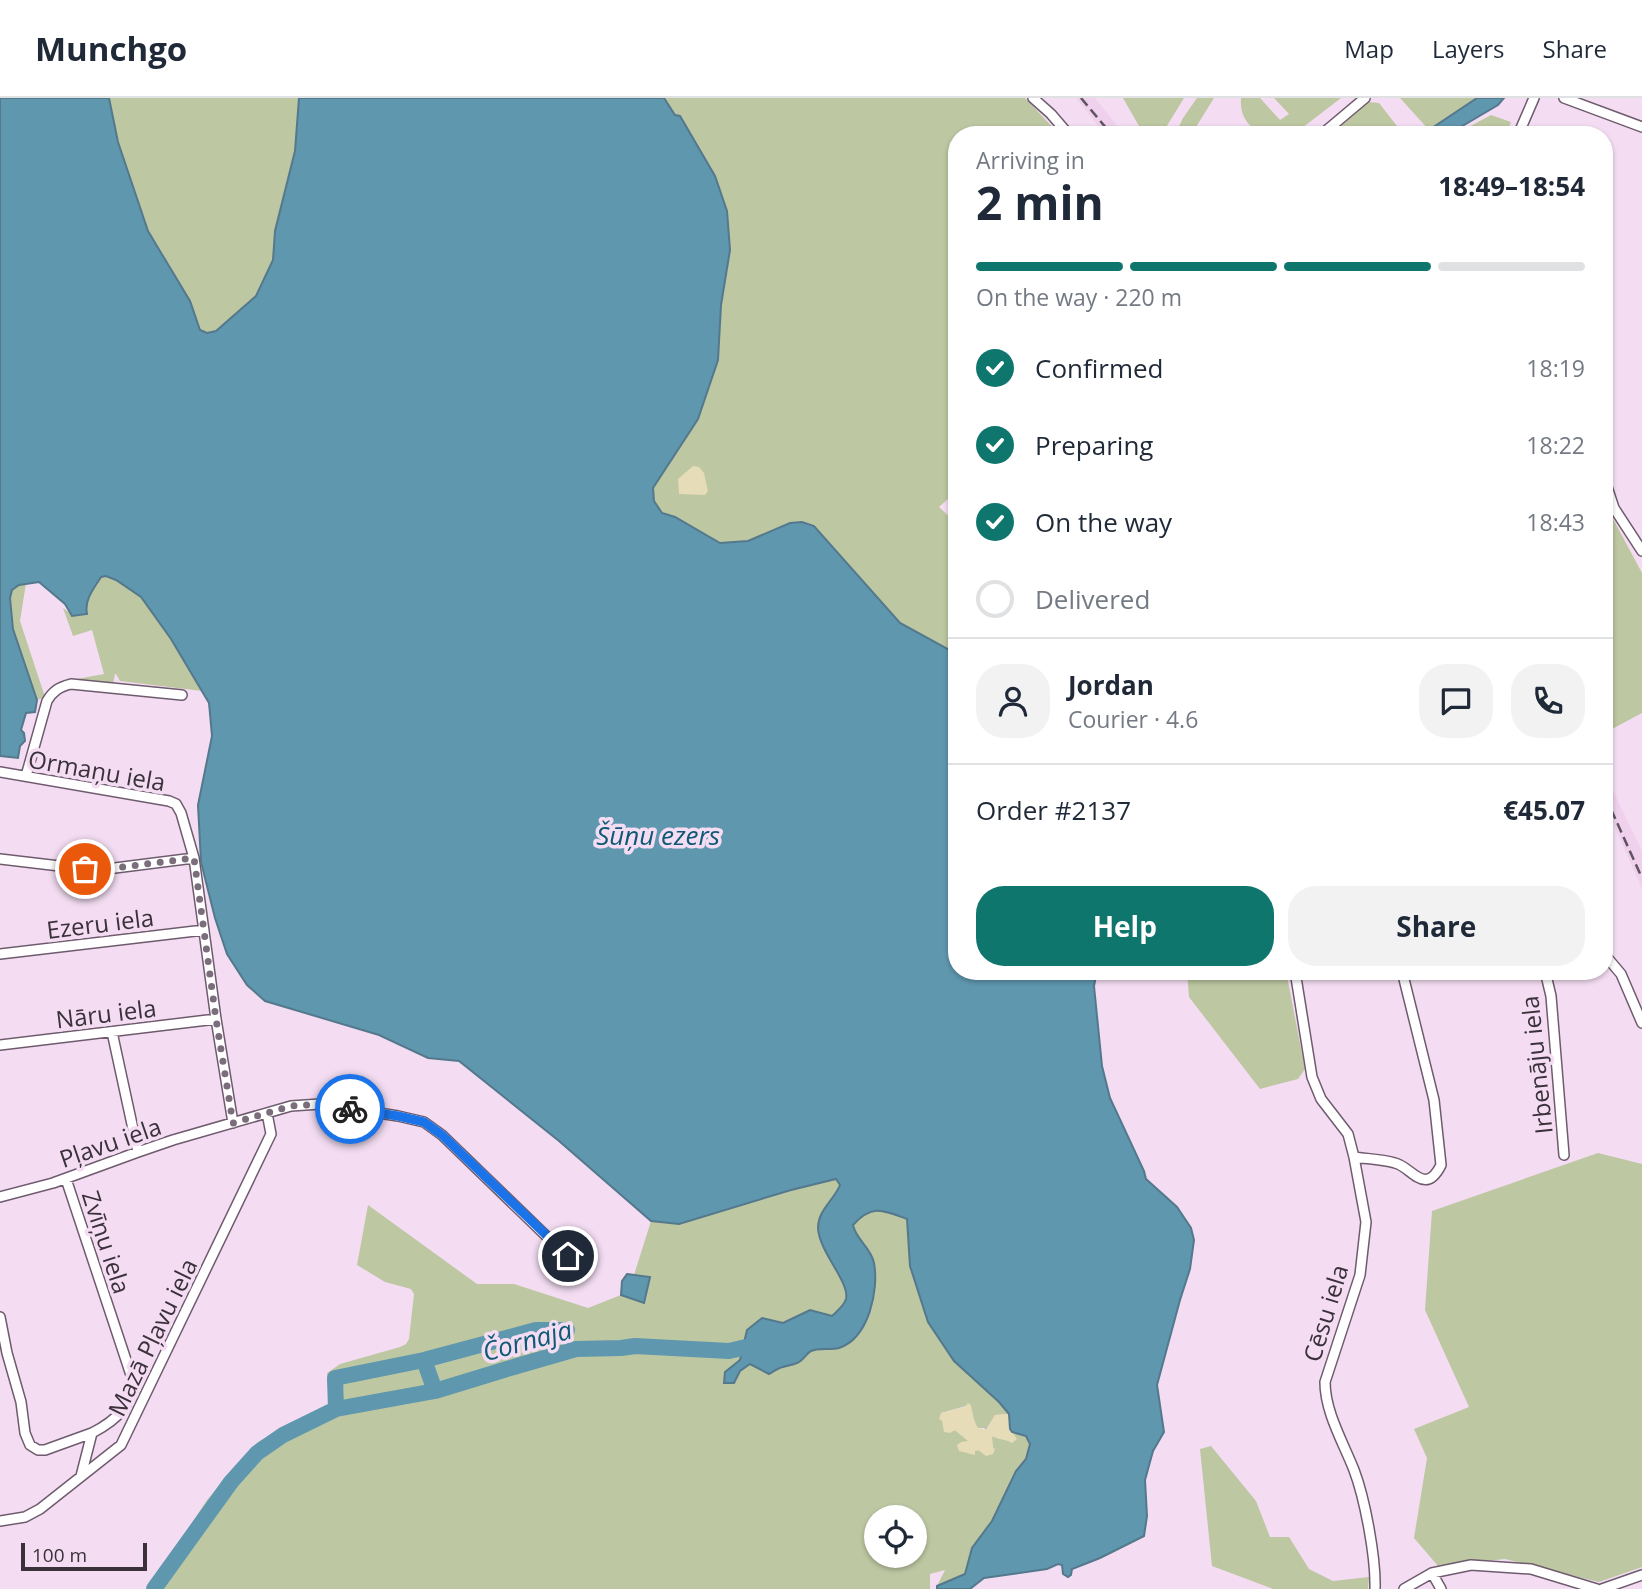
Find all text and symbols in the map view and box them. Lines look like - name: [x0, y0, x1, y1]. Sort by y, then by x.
- text: Munchgo: [35, 26, 187, 71]
- text: Map: [1344, 32, 1394, 65]
- text: Layers: [1432, 32, 1505, 65]
- text: Share: [1543, 32, 1607, 65]
- text: Arriving in: [976, 144, 1085, 176]
- text: 18:49–18:54: [1438, 168, 1585, 204]
- text: 2 min: [976, 171, 1104, 233]
- text: On the way · 220 m: [976, 281, 1182, 313]
- icon: check: [976, 349, 1014, 387]
- text: Confirmed: [1035, 350, 1163, 386]
- text: 18:19: [1526, 352, 1585, 384]
- icon: check: [976, 426, 1014, 464]
- text: Preparing: [1035, 427, 1153, 463]
- text: 18:22: [1526, 429, 1585, 461]
- icon: check: [976, 503, 1014, 541]
- text: On the way: [1035, 504, 1172, 540]
- text: 18:43: [1526, 506, 1585, 538]
- text: Delivered: [1035, 581, 1150, 617]
- button: person: [976, 664, 1050, 738]
- button: chat: [1419, 664, 1493, 738]
- button: phone: [1511, 664, 1585, 738]
- text: Jordan: [1068, 667, 1154, 703]
- text: Courier · 4.6: [1068, 703, 1198, 735]
- street label: Ormaņu iela: [26, 742, 168, 798]
- text: Order #2137: [976, 792, 1131, 828]
- text: €45.07: [1503, 792, 1585, 828]
- water label: Šūņu ezers: [596, 817, 720, 853]
- pin: [55, 839, 115, 899]
- icon: bag: [66, 850, 104, 888]
- button: Help: [976, 886, 1274, 966]
- button: Share: [1288, 886, 1585, 966]
- street label: Ezeru iela: [45, 900, 155, 946]
- street label: Nāru iela: [54, 990, 158, 1036]
- street label: Irbenāju iela: [1512, 994, 1560, 1136]
- courier: [315, 1074, 385, 1144]
- icon: bike: [331, 1090, 369, 1128]
- street label: Pļavu iela: [55, 1109, 165, 1175]
- street label: Zvīņu iela: [75, 1186, 139, 1298]
- pin: [538, 1226, 598, 1286]
- icon: home: [549, 1237, 587, 1275]
- street label: Mazā Pļavu iela: [100, 1253, 204, 1421]
- street label: Cēsu iela: [1295, 1260, 1355, 1366]
- water label: Čornaja: [478, 1311, 576, 1369]
- map controls: [864, 1505, 927, 1568]
- button: locate: [864, 1505, 927, 1568]
- scale bar: [21, 1540, 147, 1572]
- text: 100 m: [32, 1542, 87, 1568]

